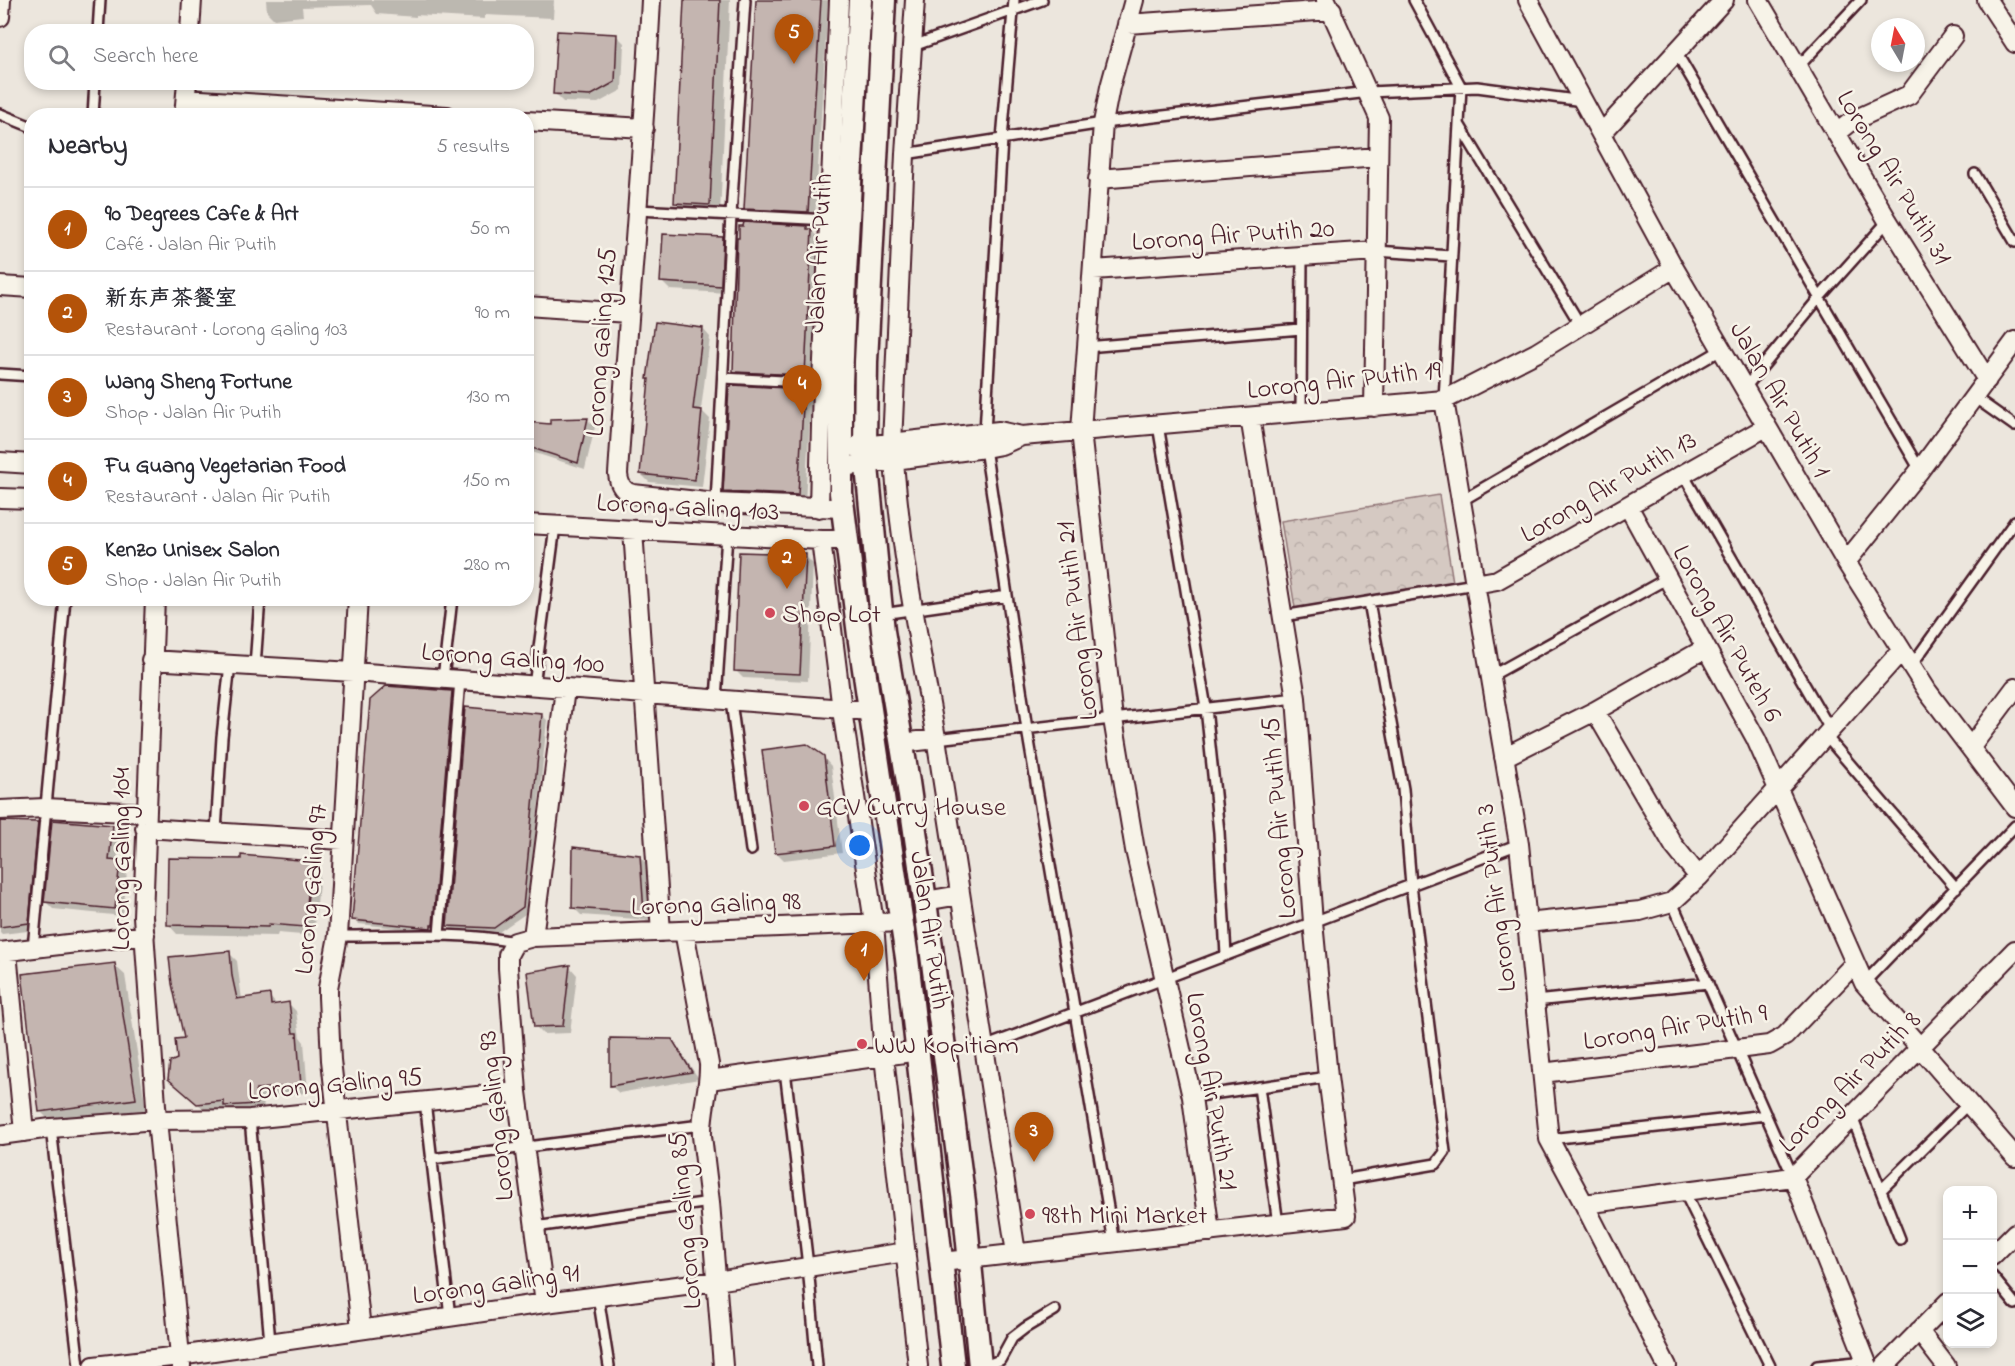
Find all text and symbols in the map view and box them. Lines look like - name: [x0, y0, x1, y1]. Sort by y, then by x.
- pin: 5: [774, 14, 814, 64]
- north arrow: [1871, 18, 1925, 72]
- search box: [24, 24, 534, 90]
- icon: search: [45, 41, 78, 74]
- text: Search here: [93, 41, 198, 73]
- street label: Lorong Air Putih 31: [1825, 83, 1961, 273]
- text: Nearby: [48, 128, 127, 166]
- text: 5 results: [437, 133, 510, 162]
- street label: Jalan Air Putih: [797, 172, 844, 334]
- text: 90 Degrees Cafe & Art: [105, 199, 299, 231]
- street label: Lorong Air Putih 20: [1130, 210, 1336, 263]
- text: 1: [64, 215, 71, 244]
- text: 50 m: [469, 215, 510, 244]
- text: Café · Jalan Air Putih: [105, 231, 276, 260]
- street label: Lorong Galing 125: [576, 246, 629, 438]
- text: 新东声茶餐室: [105, 284, 237, 316]
- text: 2: [63, 299, 72, 328]
- text: 90 m: [475, 299, 510, 328]
- street label: Jalan Air Putih 1: [1718, 315, 1839, 486]
- text: Restaurant · Lorong Galing 103: [105, 316, 348, 345]
- street label: Lorong Air Putih 19: [1245, 352, 1443, 411]
- pin: 4: [782, 366, 822, 415]
- text: Wang Sheng Fortune: [105, 367, 292, 399]
- text: 3: [63, 383, 72, 412]
- text: 130 m: [466, 383, 510, 412]
- text: Shop · Jalan Air Putih: [105, 399, 281, 428]
- street label: Lorong Air Putih 13: [1514, 422, 1705, 555]
- text: Fu Guang Vegetarian Food: [105, 451, 346, 483]
- text: 4: [63, 467, 72, 496]
- text: 150 m: [463, 467, 510, 496]
- text: Restaurant · Jalan Air Putih: [105, 483, 330, 512]
- street label: Lorong Galing 103: [595, 484, 780, 533]
- street label: Lorong Air Putih 21: [1047, 519, 1110, 722]
- text: Kenzo Unisex Salon: [105, 535, 280, 567]
- street label: Lorong Air Puteh 6: [1661, 538, 1791, 730]
- pin: 2: [768, 540, 806, 589]
- text: 5: [62, 551, 73, 580]
- text: 280 m: [463, 551, 510, 580]
- text: Shop · Jalan Air Putih: [105, 567, 281, 596]
- place label: Shop Lot: [782, 596, 881, 635]
- marker: Shop Lot: [763, 606, 777, 620]
- street label: Lorong Galing 100: [420, 634, 606, 685]
- street label: Lorong Air Putih 15: [1252, 715, 1309, 920]
- street label: Lorong Galing 104: [103, 767, 142, 951]
- place label: GCV Curry House: [816, 789, 1007, 828]
- marker: GCV Curry House: [797, 799, 811, 813]
- street label: Lorong Air Putih 3: [1467, 801, 1528, 994]
- street label: Lorong Galing 97: [286, 802, 339, 976]
- your location: [845, 831, 874, 860]
- street label: Jalan Air Putih: [898, 849, 959, 1012]
- street label: Lorong Galing 98: [630, 883, 802, 928]
- pin: 1: [844, 932, 884, 981]
- street label: Lorong Air Putih 21: [1174, 989, 1247, 1193]
- street label: Lorong Air Putih 9: [1580, 995, 1770, 1062]
- street label: Lorong Air Putih 8: [1770, 1002, 1931, 1163]
- place label: WW Kopitiam: [874, 1027, 1019, 1066]
- street label: Lorong Galing 93: [469, 1029, 526, 1203]
- marker: WW Kopitiam: [855, 1037, 869, 1051]
- street label: Lorong Galing 95: [246, 1058, 424, 1113]
- pin: 3: [1014, 1112, 1054, 1162]
- street label: Lorong Galing 85: [659, 1131, 714, 1311]
- map controls: [1943, 1186, 1997, 1348]
- button: +: [1943, 1186, 1997, 1240]
- place label: 98th Mini Market: [1042, 1197, 1207, 1236]
- marker: 98th Mini Market: [1023, 1207, 1037, 1221]
- button: −: [1943, 1240, 1997, 1294]
- street label: Lorong Galing 91: [410, 1254, 582, 1317]
- button: layers: [1943, 1294, 1997, 1348]

